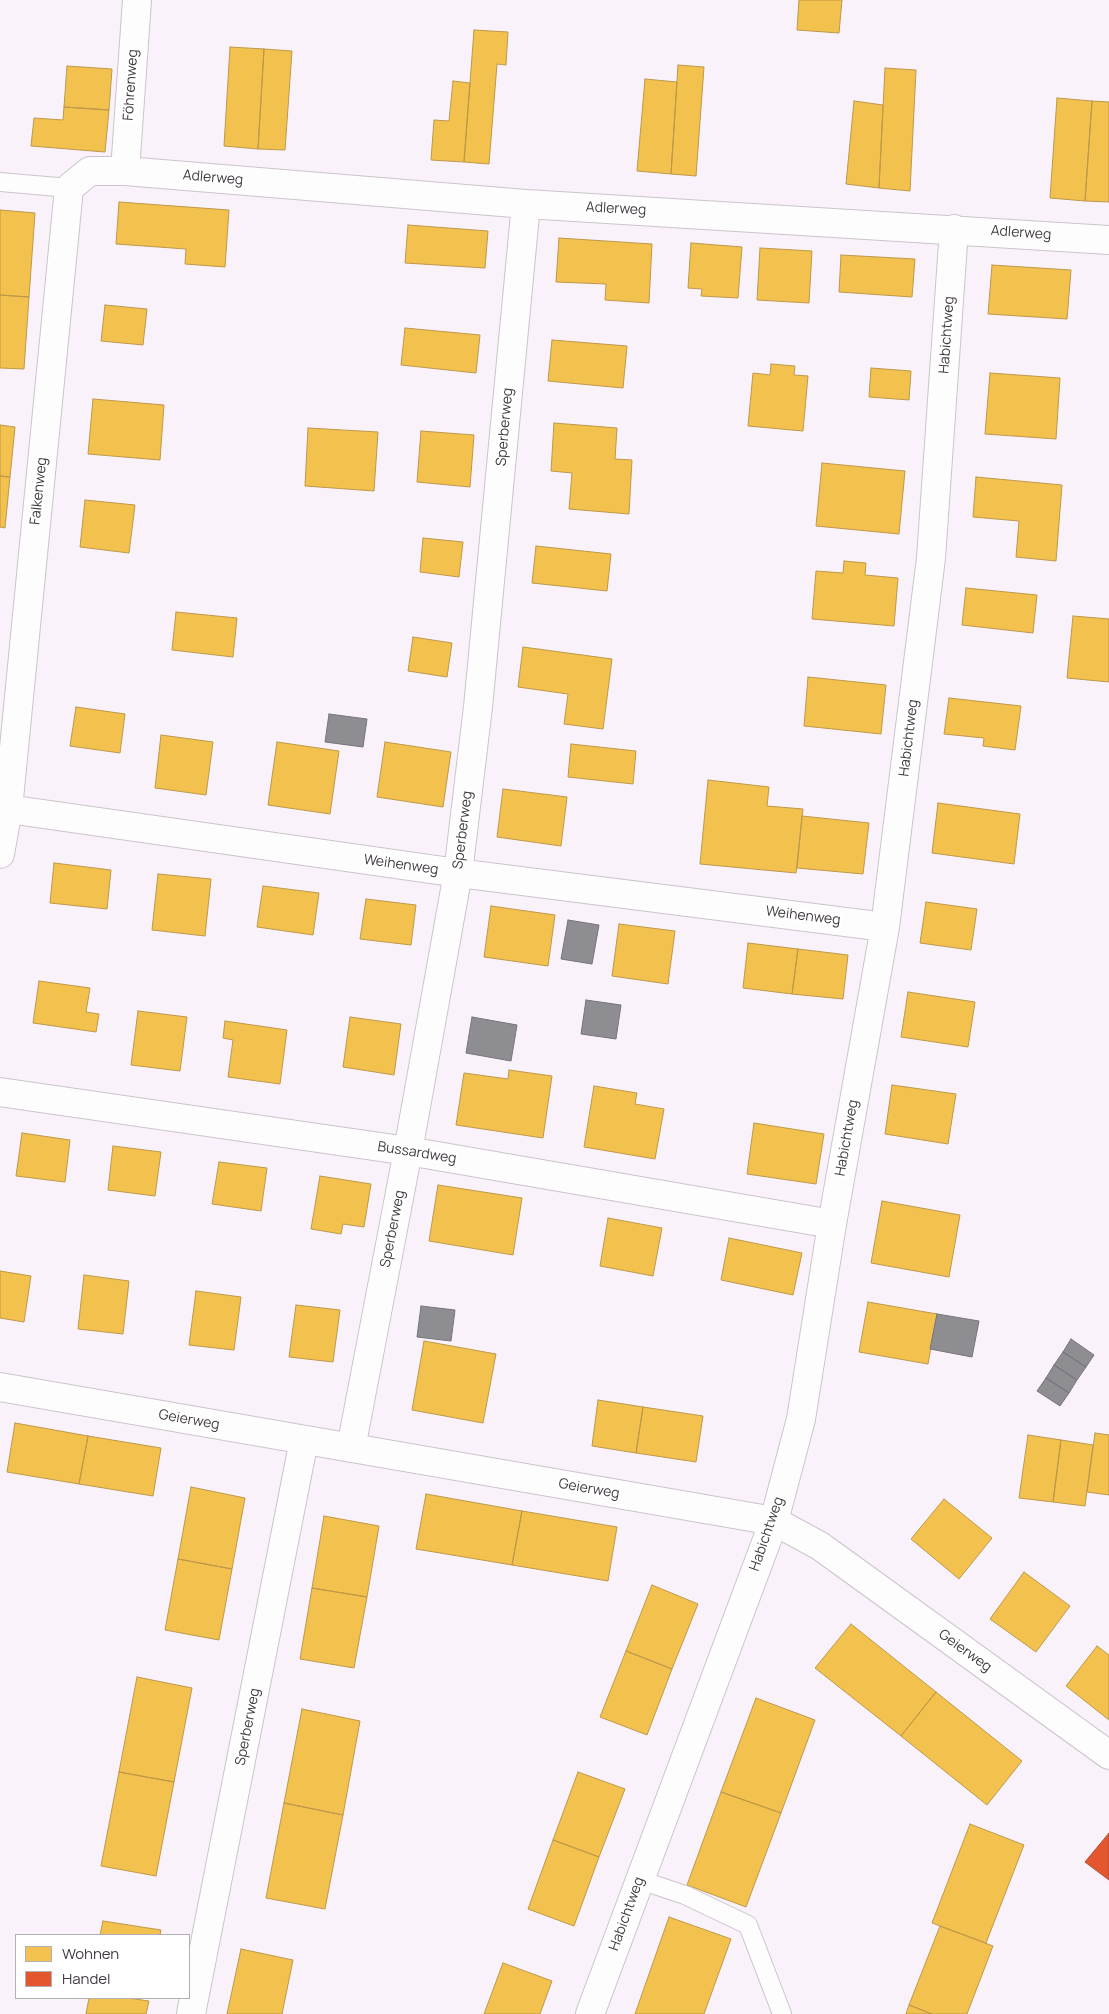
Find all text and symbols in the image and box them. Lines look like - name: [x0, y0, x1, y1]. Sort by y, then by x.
- street label: Föhrenweg: [120, 49, 142, 121]
- street label: Adlerweg: [182, 167, 244, 189]
- street label: Adlerweg: [585, 199, 647, 219]
- street label: Adlerweg: [990, 223, 1052, 243]
- street label: Habichtweg: [936, 296, 958, 374]
- street label: Sperberweg: [493, 387, 517, 467]
- street label: Falkenweg: [27, 456, 51, 526]
- street label: Habichtweg: [896, 699, 922, 777]
- street label: Sperberweg: [450, 790, 476, 870]
- street label: Weihenweg: [363, 851, 439, 879]
- street label: Weihenweg: [765, 903, 841, 929]
- street label: Habichtweg: [832, 1098, 862, 1178]
- street label: Bussardweg: [376, 1138, 458, 1168]
- street label: Sperberweg: [377, 1189, 409, 1269]
- street label: Geierweg: [157, 1406, 221, 1434]
- street label: Geierweg: [557, 1475, 621, 1503]
- street label: Habichtweg: [746, 1495, 788, 1573]
- street label: Geierweg: [935, 1626, 995, 1676]
- street label: Sperberweg: [232, 1687, 264, 1767]
- street label: Habichtweg: [606, 1875, 648, 1953]
- legend: [15, 1934, 190, 1999]
- text: Wohnen: [62, 1943, 119, 1964]
- text: Handel: [62, 1968, 111, 1989]

